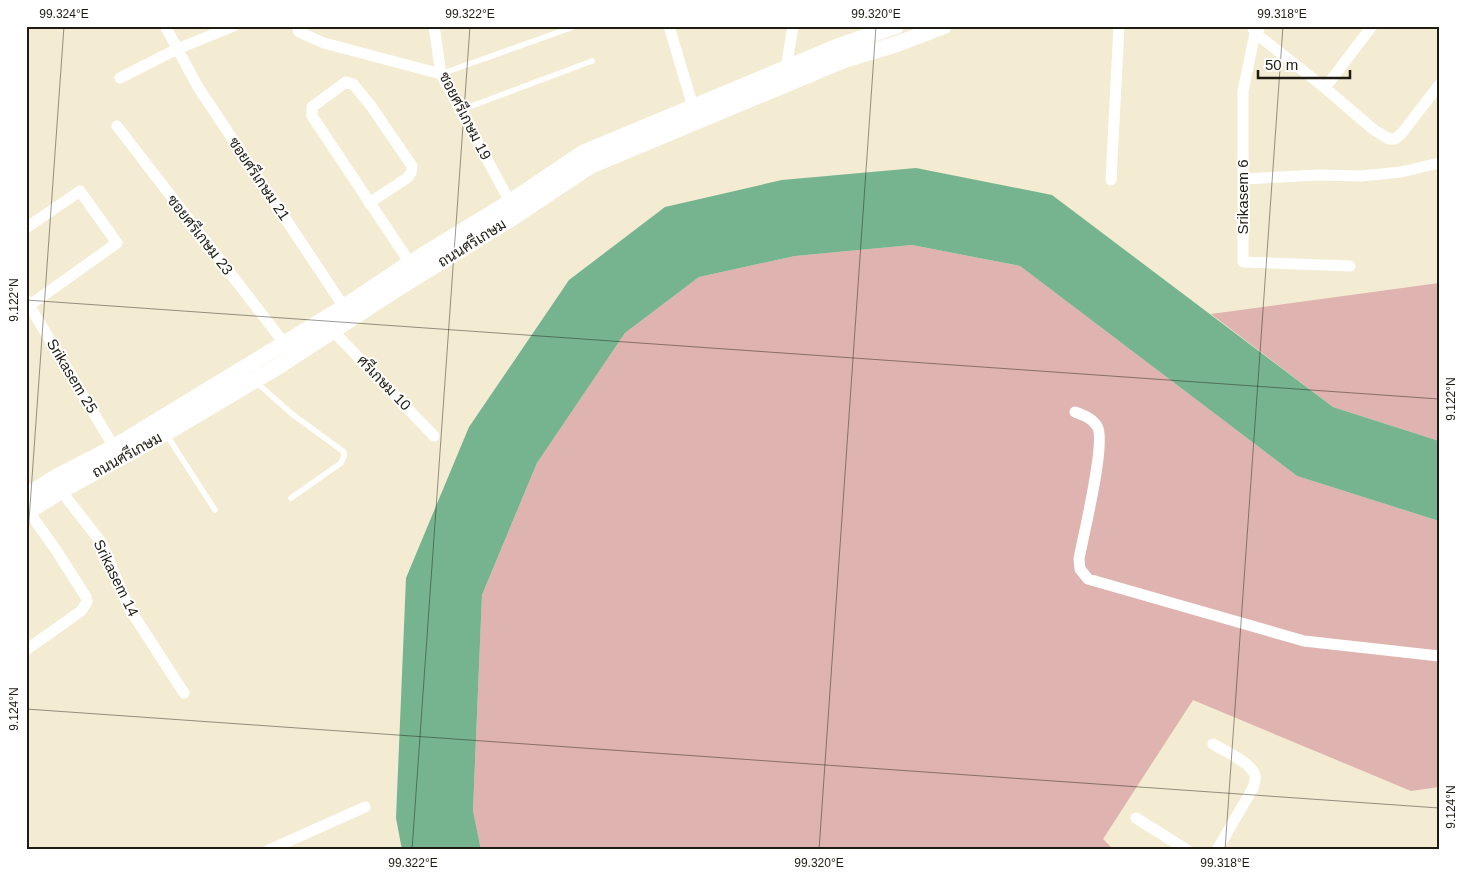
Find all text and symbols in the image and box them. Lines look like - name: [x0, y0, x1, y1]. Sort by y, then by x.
- text: 99.324°E: [39, 7, 89, 21]
- text: 99.322°E: [445, 7, 495, 21]
- text: 99.320°E: [851, 7, 901, 21]
- text: 99.318°E: [1257, 7, 1307, 21]
- scale bar: [1258, 48, 1350, 80]
- text: 50 m: [1265, 56, 1298, 73]
- street label: ซอยศรีเกษม 19: [436, 68, 496, 163]
- street label: ซอยศรีเกษม 21: [225, 133, 294, 223]
- street label: Srikasem 6: [1234, 159, 1251, 235]
- street label: ซอยศรีเกษม 23: [164, 191, 238, 278]
- street label: ถนนศรีเกษม: [434, 214, 509, 270]
- text: 9.122°N: [7, 278, 21, 322]
- street label: Srikasem 25: [44, 336, 101, 416]
- street label: ศรีเกษม 10: [354, 351, 415, 414]
- text: 9.122°N: [1444, 377, 1458, 421]
- street label: ถนนศรีเกษม: [89, 428, 164, 481]
- street label: Srikasem 14: [91, 537, 142, 619]
- text: 9.124°N: [7, 687, 21, 731]
- text: 9.124°N: [1444, 785, 1458, 829]
- text: 99.322°E: [388, 856, 438, 870]
- text: 99.320°E: [794, 856, 844, 870]
- text: 99.318°E: [1200, 856, 1250, 870]

